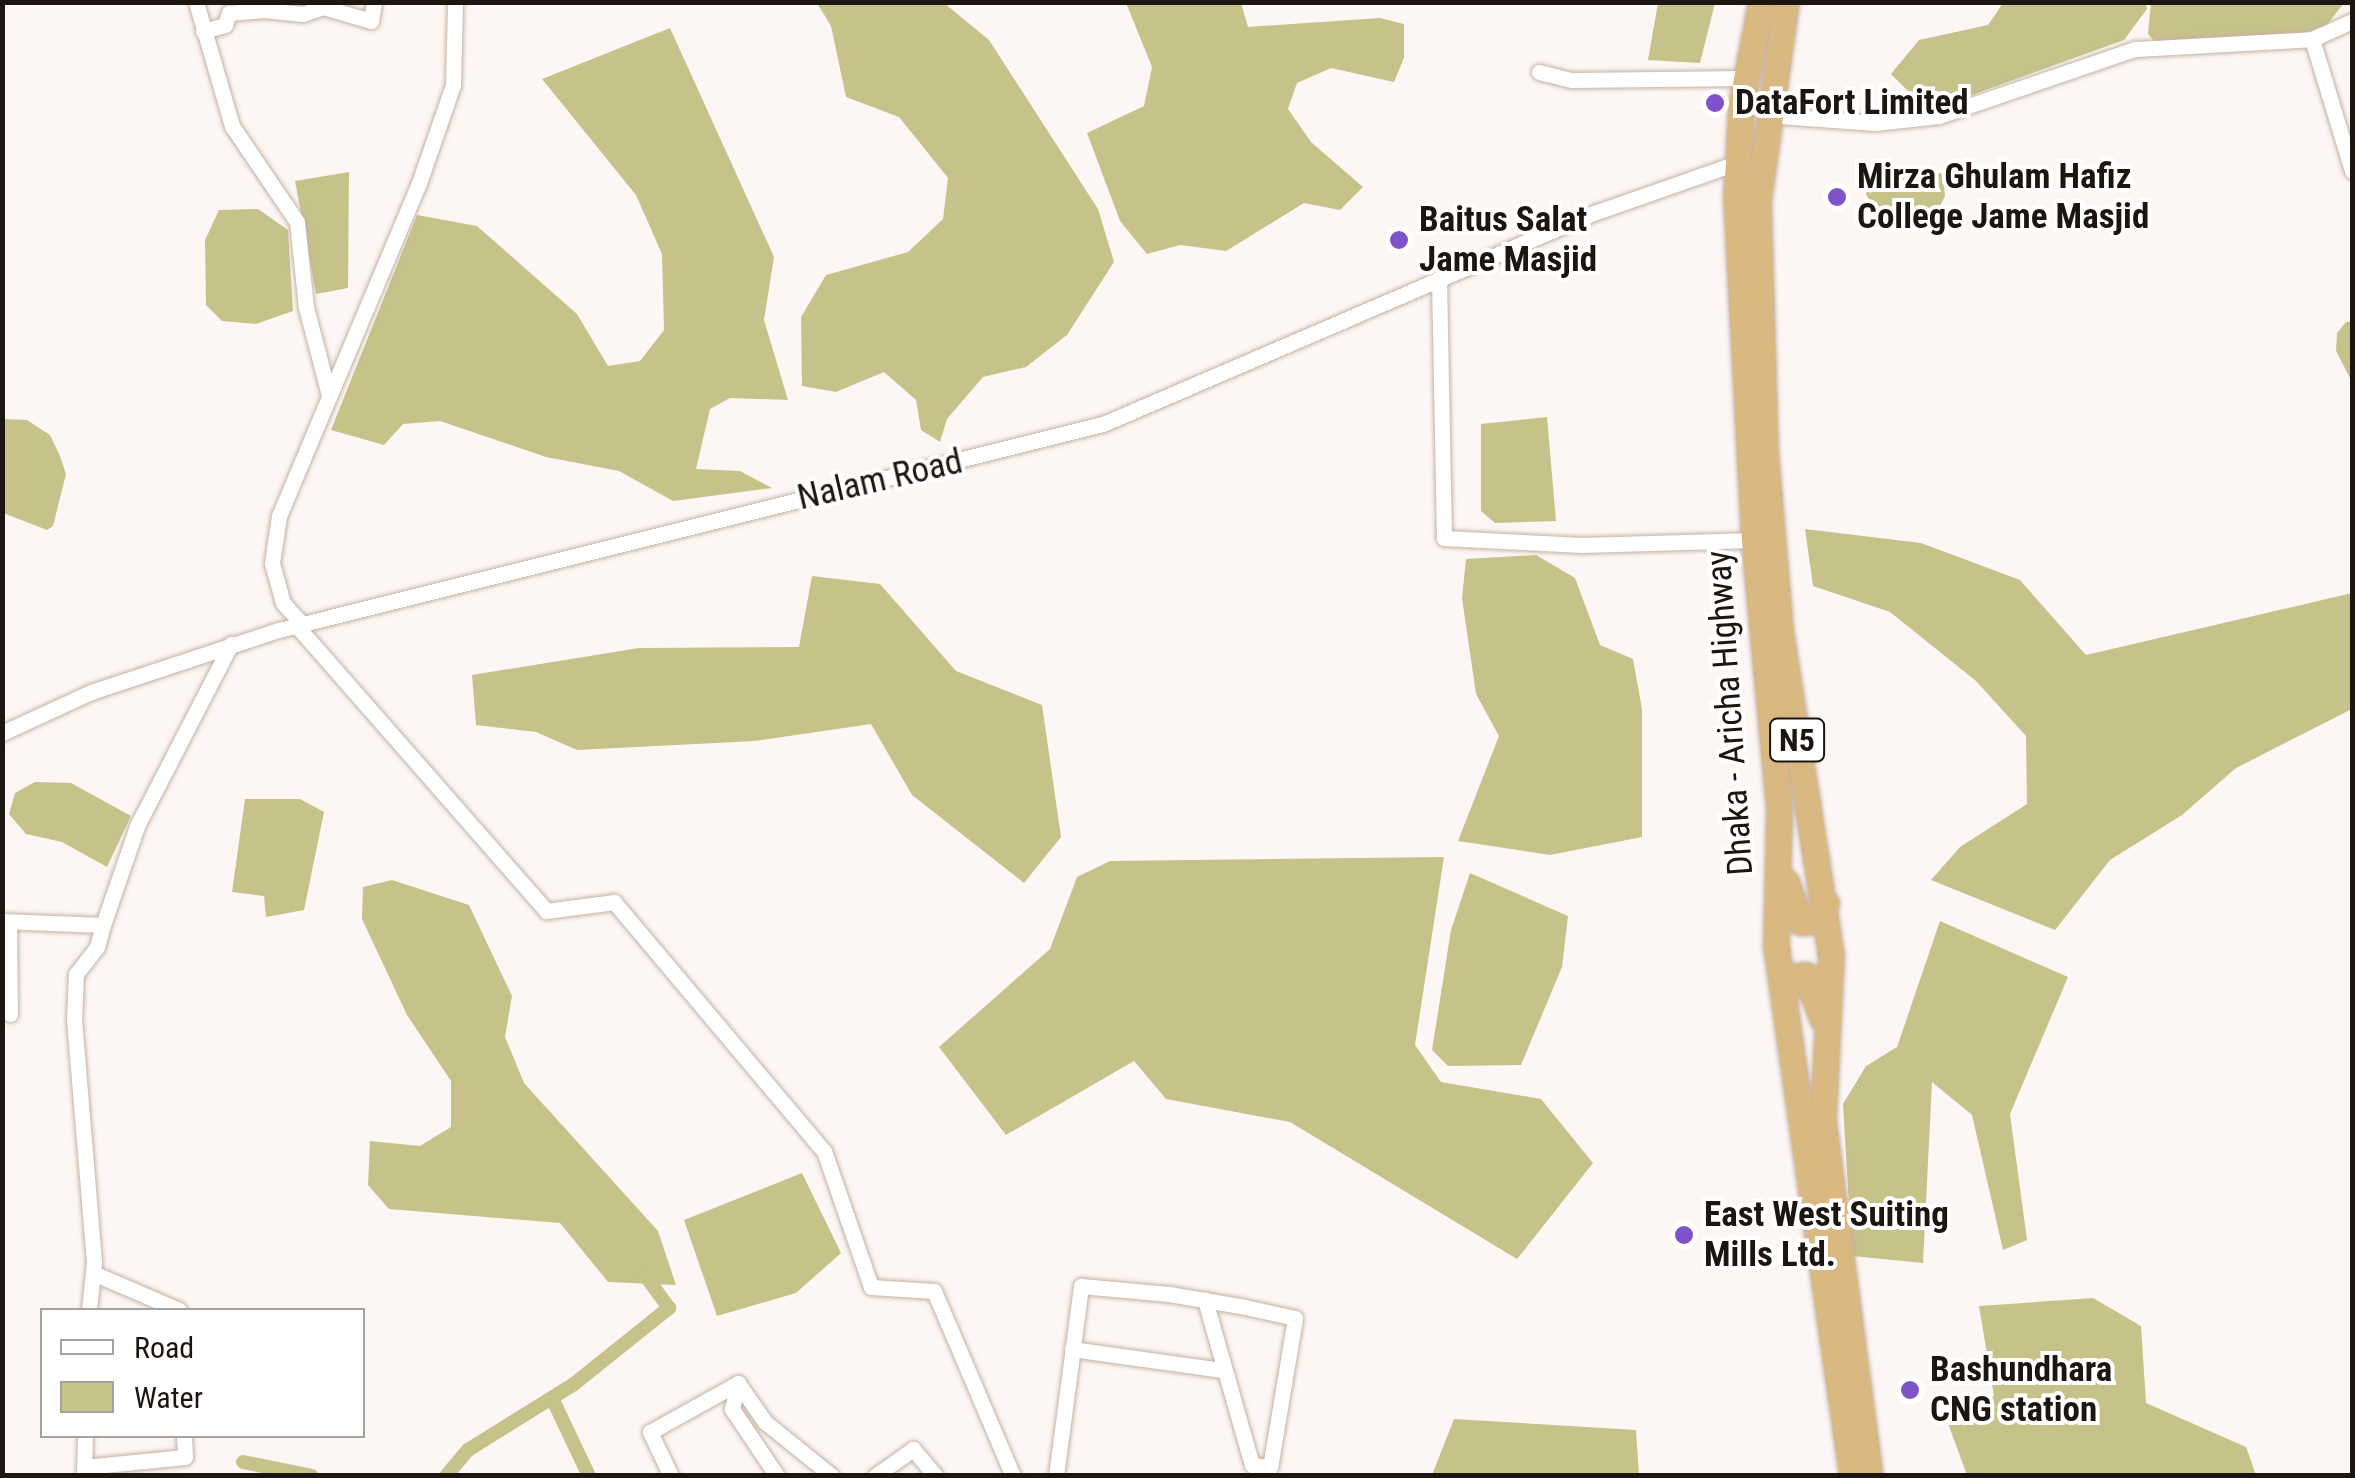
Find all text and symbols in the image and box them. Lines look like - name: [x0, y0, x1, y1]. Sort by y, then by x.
- place label: DataFort Limited: [1735, 82, 1969, 124]
- marker: DataFort Limited: [1704, 92, 1726, 114]
- place label: Mirza Ghulam Hafiz College Jame Masjid: [1857, 156, 2149, 238]
- marker: Mirza Ghulam Hafiz College Jame Masjid: [1826, 186, 1848, 208]
- place label: Baitus Salat Jame Masjid: [1419, 199, 1597, 281]
- marker: Baitus Salat Jame Masjid: [1388, 229, 1410, 251]
- street label: Nalam Road: [793, 441, 967, 519]
- street label: Dhaka - Aricha Highway: [1698, 549, 1762, 877]
- road number: N5: [1767, 713, 1827, 767]
- place label: East West Suiting Mills Ltd.: [1704, 1194, 1949, 1276]
- marker: East West Suiting Mills Ltd.: [1673, 1224, 1695, 1246]
- legend: [40, 1308, 365, 1438]
- text: Road: [134, 1330, 194, 1365]
- place label: Bashundhara CNG station: [1930, 1349, 2112, 1431]
- marker: Bashundhara CNG station: [1899, 1379, 1921, 1401]
- text: Water: [134, 1380, 203, 1415]

